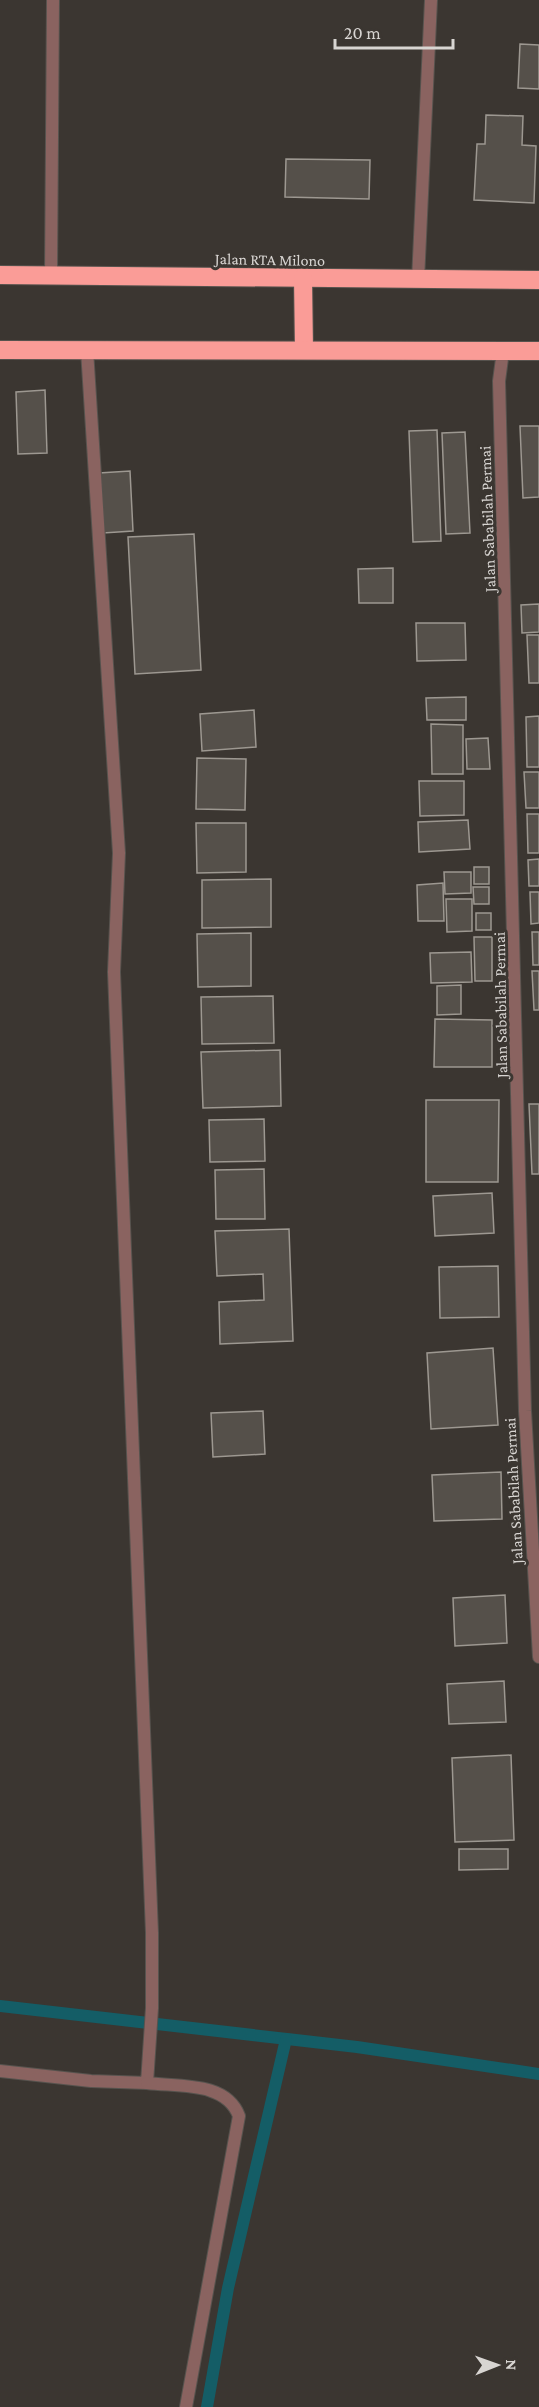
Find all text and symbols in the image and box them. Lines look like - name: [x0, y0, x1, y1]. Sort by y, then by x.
- scale bar: [335, 12, 454, 50]
- text: 20 m: [344, 23, 381, 43]
- street label: Jalan RTA Milono: [213, 250, 325, 270]
- street label: Jalan Sababilah Permai: [476, 446, 500, 594]
- street label: Jalan Sababilah Permai: [491, 932, 511, 1080]
- street label: Jalan Sababilah Permai: [501, 1417, 527, 1566]
- north arrow: [467, 2335, 527, 2395]
- text: N: [503, 2359, 520, 2370]

